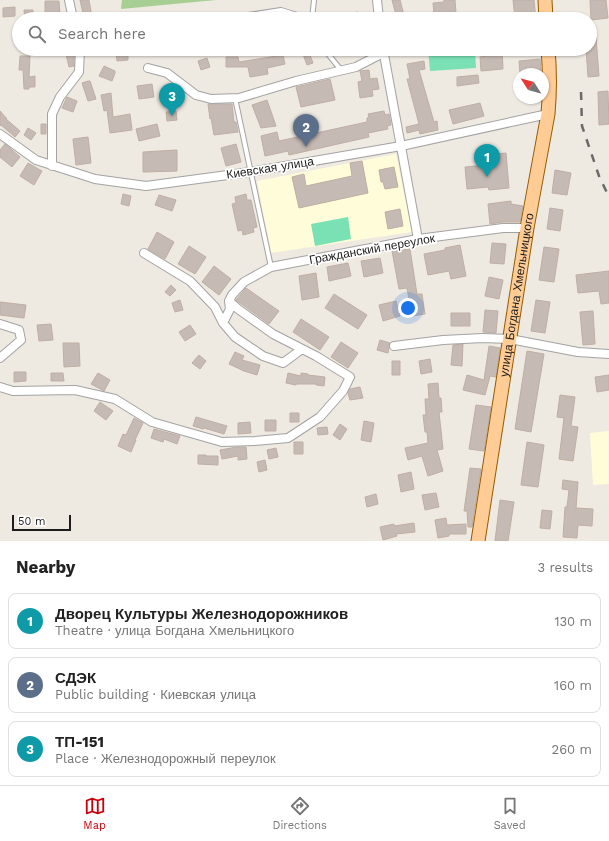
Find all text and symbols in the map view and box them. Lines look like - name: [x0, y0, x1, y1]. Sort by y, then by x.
- search box: [12, 12, 597, 56]
- icon: search: [26, 23, 48, 45]
- text: Search here: [58, 25, 146, 43]
- north arrow: [513, 68, 549, 104]
- pin: 3: [159, 83, 185, 116]
- pin: 2: [293, 114, 319, 147]
- pin: 1: [474, 144, 500, 177]
- street label: Киевская улица: [225, 154, 315, 182]
- street label: улица Богдана Хмельницкого: [497, 212, 537, 378]
- street label: Гражданский переулок: [308, 231, 437, 267]
- your location: [398, 298, 418, 318]
- scale bar: [12, 513, 71, 532]
- text: 50 m: [18, 515, 45, 528]
- text: Nearby: [16, 557, 75, 577]
- text: 3 results: [538, 560, 593, 575]
- text: Дворец Культуры Железнодорожников: [55, 605, 348, 623]
- text: 1: [27, 614, 33, 629]
- text: 130 m: [554, 614, 592, 629]
- text: Theatre · улица Богдана Хмельницкого: [55, 623, 294, 638]
- text: СДЭК: [55, 669, 96, 687]
- text: 2: [26, 678, 34, 693]
- text: 160 m: [554, 678, 592, 693]
- text: Public building · Киевская улица: [55, 687, 256, 702]
- text: ТП-151: [55, 733, 104, 751]
- text: 3: [26, 742, 34, 757]
- text: 260 m: [552, 742, 592, 757]
- text: Place · Железнодорожный переулок: [55, 751, 276, 766]
- tab: Map: [83, 795, 106, 832]
- tab: Directions: [273, 795, 327, 832]
- tab: Saved: [494, 795, 526, 832]

